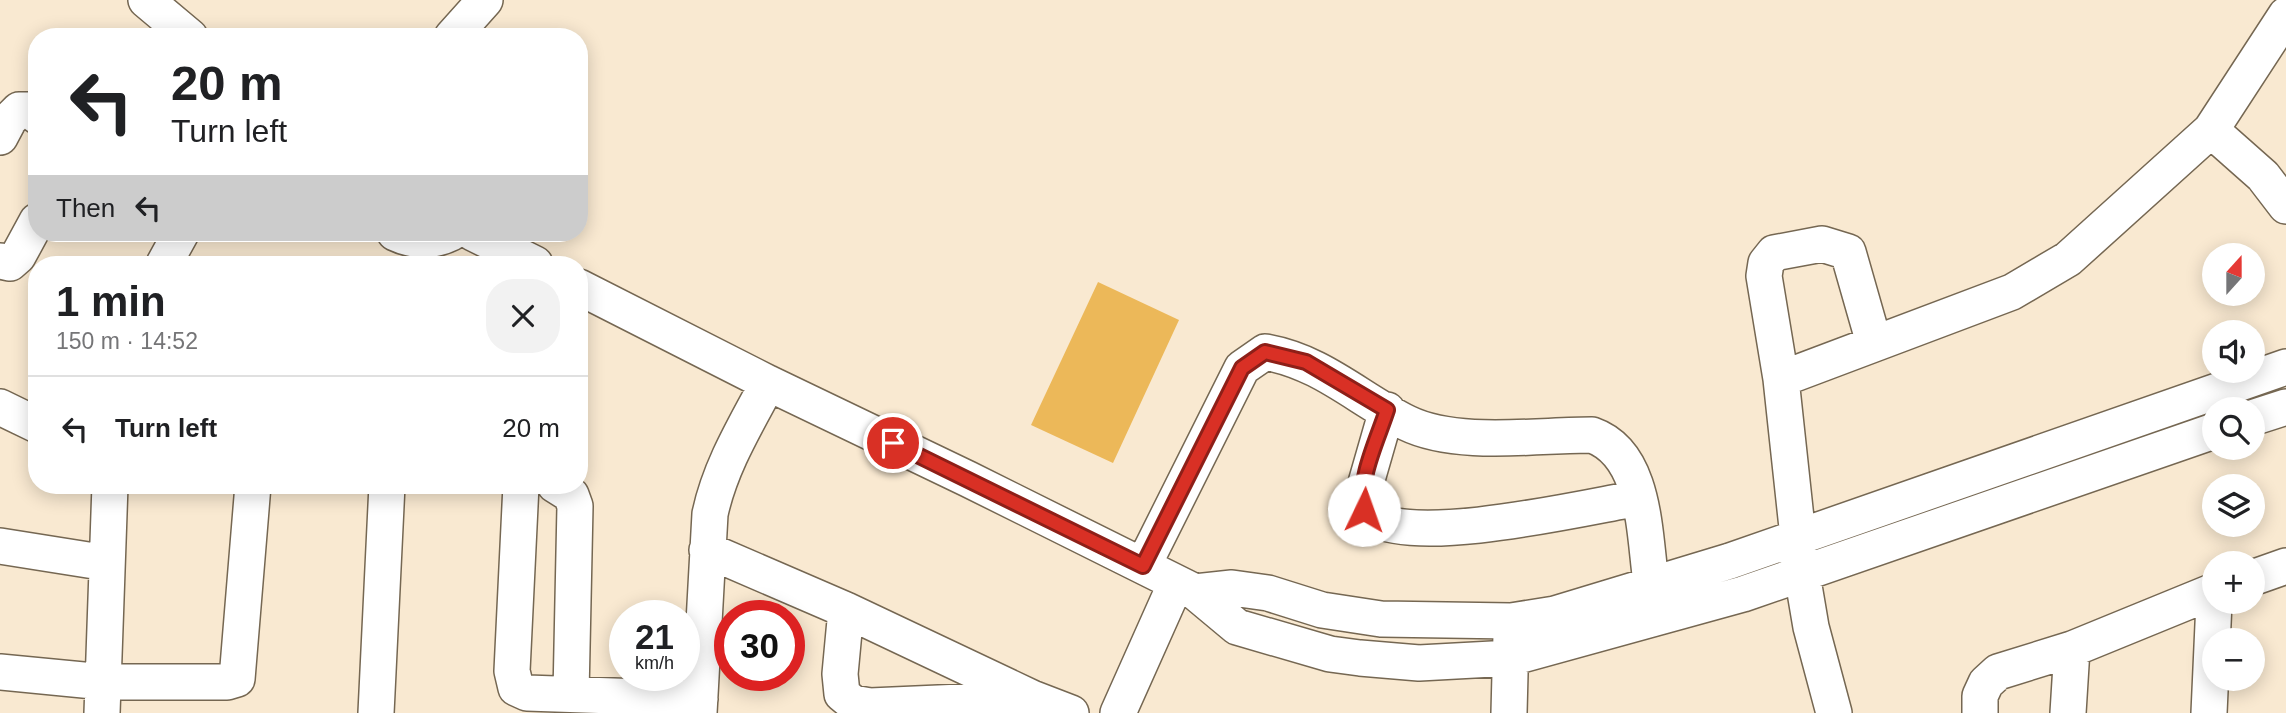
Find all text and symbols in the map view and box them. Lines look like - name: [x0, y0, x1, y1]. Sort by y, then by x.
- icon: left: [56, 56, 147, 147]
- text: 20 m: [171, 56, 283, 110]
- text: Turn left: [171, 113, 287, 149]
- icon: left: [129, 189, 167, 227]
- text: Then: [56, 193, 115, 223]
- north arrow: [2202, 243, 2264, 306]
- map controls: [2202, 243, 2265, 691]
- text: 1 min: [56, 278, 166, 325]
- button: close: [486, 279, 560, 353]
- button: sound: [2202, 320, 2265, 383]
- text: 150 m · 14:52: [56, 328, 198, 354]
- button: search: [2202, 397, 2265, 460]
- icon: left: [56, 410, 94, 448]
- text: Turn left: [115, 413, 217, 443]
- text: 20 m: [502, 413, 560, 443]
- pin: [863, 413, 923, 473]
- icon: arrive: [874, 424, 912, 462]
- position arrow: [1327, 473, 1401, 547]
- button: layers: [2202, 474, 2265, 537]
- button: +: [2202, 551, 2265, 614]
- speed limit sign: 30: [714, 600, 805, 691]
- text: 21: [635, 617, 674, 656]
- button: −: [2202, 628, 2265, 691]
- text: km/h: [635, 653, 674, 673]

